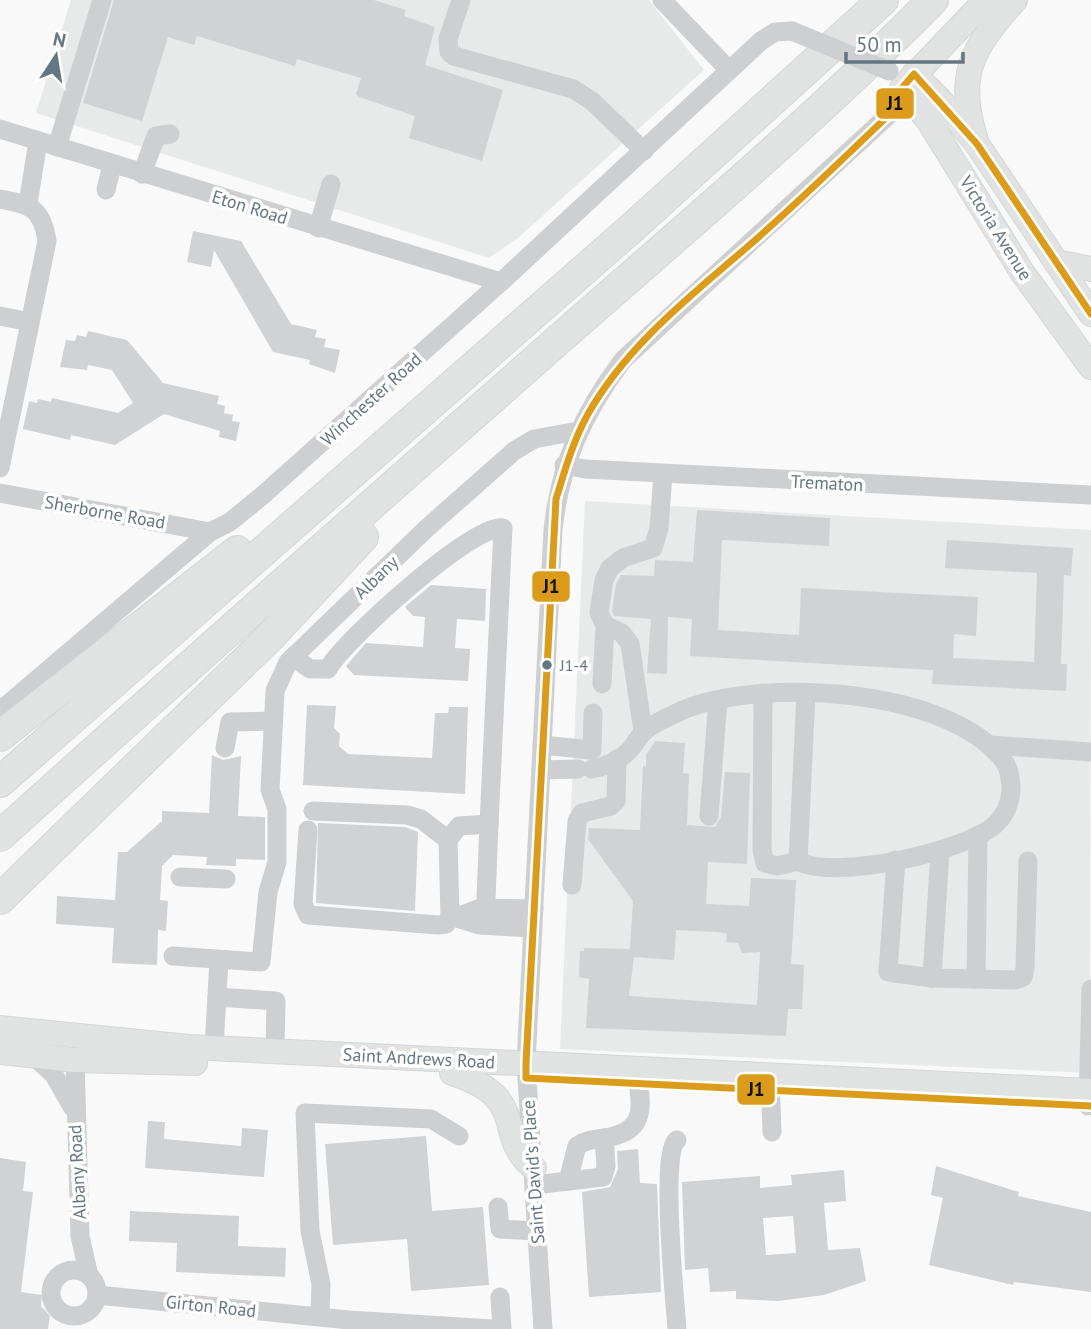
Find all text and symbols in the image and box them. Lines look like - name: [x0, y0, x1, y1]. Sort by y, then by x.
- north arrow: [21, 21, 91, 91]
- scale bar: [846, 21, 963, 65]
- text: N: [51, 26, 68, 52]
- text: 50 m: [856, 31, 902, 58]
- line badge: J1: [875, 87, 915, 120]
- text: J1: [885, 91, 904, 115]
- street label: Victoria Avenue: [954, 171, 1037, 285]
- street label: Eton Road: [209, 185, 291, 229]
- street label: Winchester Road: [316, 348, 426, 450]
- street label: Trematon: [790, 470, 864, 496]
- street label: Sherborne Road: [43, 490, 167, 534]
- street label: Albany: [349, 550, 403, 604]
- line badge: J1: [531, 570, 571, 603]
- text: J1: [541, 574, 560, 598]
- place label: J1-4: [559, 655, 588, 675]
- marker: J1-4: [540, 658, 554, 672]
- street label: Saint Andrews Road: [342, 1043, 496, 1073]
- line badge: J1: [736, 1073, 776, 1106]
- text: J1: [746, 1077, 765, 1101]
- street label: Saint David's Place: [516, 1099, 550, 1245]
- street label: Albany Road: [63, 1124, 91, 1220]
- street label: Girton Road: [165, 1290, 257, 1322]

